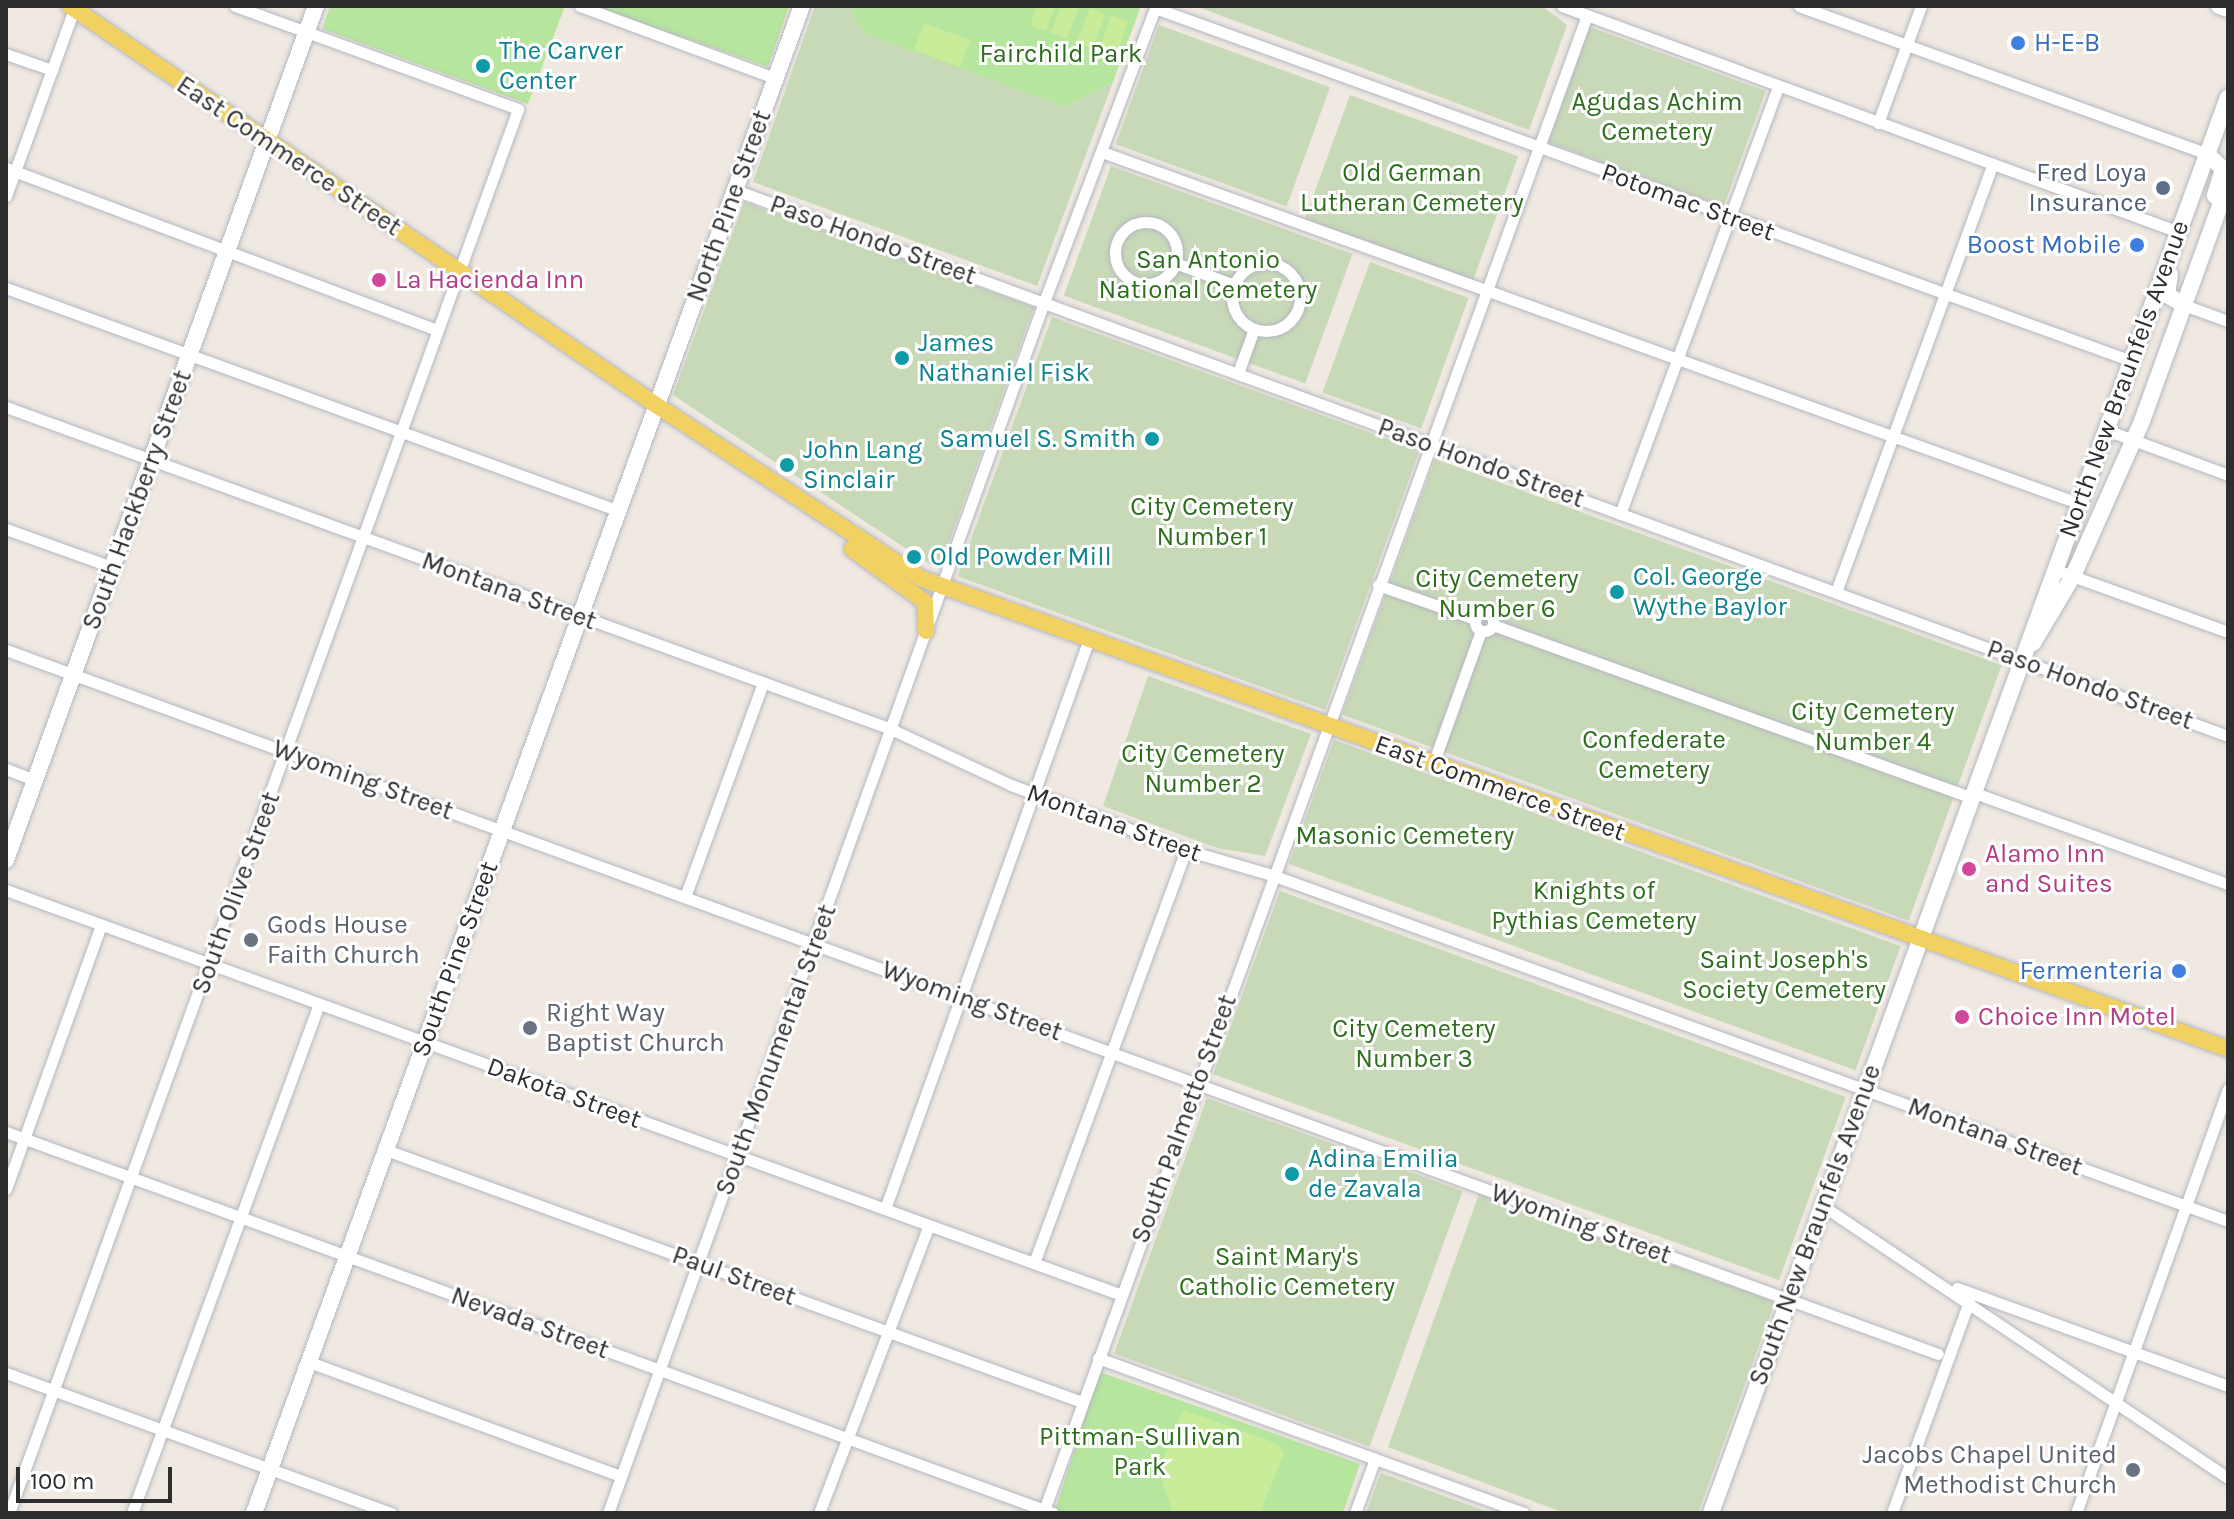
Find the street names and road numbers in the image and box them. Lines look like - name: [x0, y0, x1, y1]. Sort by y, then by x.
- street label: East Commerce Street: [171, 69, 407, 243]
- street label: North Pine Street: [680, 106, 778, 306]
- street label: Potomac Street: [1597, 156, 1779, 248]
- street label: Paso Hondo Street: [766, 188, 980, 292]
- street label: North New Braunfels Avenue: [2052, 216, 2196, 542]
- street label: South Hackberry Street: [75, 366, 199, 634]
- street label: Paso Hondo Street: [1374, 411, 1588, 515]
- street label: Montana Street: [417, 545, 601, 637]
- street label: Paso Hondo Street: [1983, 633, 2197, 737]
- street label: East Commerce Street: [1370, 728, 1630, 848]
- street label: Wyoming Street: [269, 733, 457, 827]
- street label: Montana Street: [1022, 777, 1206, 869]
- street label: South Olive Street: [185, 788, 287, 998]
- street label: South Pine Street: [405, 857, 505, 1061]
- street label: South Monumental Street: [709, 900, 843, 1200]
- street label: Wyoming Street: [878, 954, 1066, 1048]
- street label: South Palmetto Street: [1124, 990, 1244, 1248]
- street label: Dakota Street: [483, 1051, 645, 1135]
- street label: South New Braunfels Avenue: [1742, 1060, 1888, 1390]
- street label: Montana Street: [1903, 1091, 2087, 1183]
- street label: Wyoming Street: [1487, 1177, 1675, 1271]
- street label: Paul Street: [668, 1239, 800, 1313]
- street label: Nevada Street: [447, 1280, 613, 1366]

